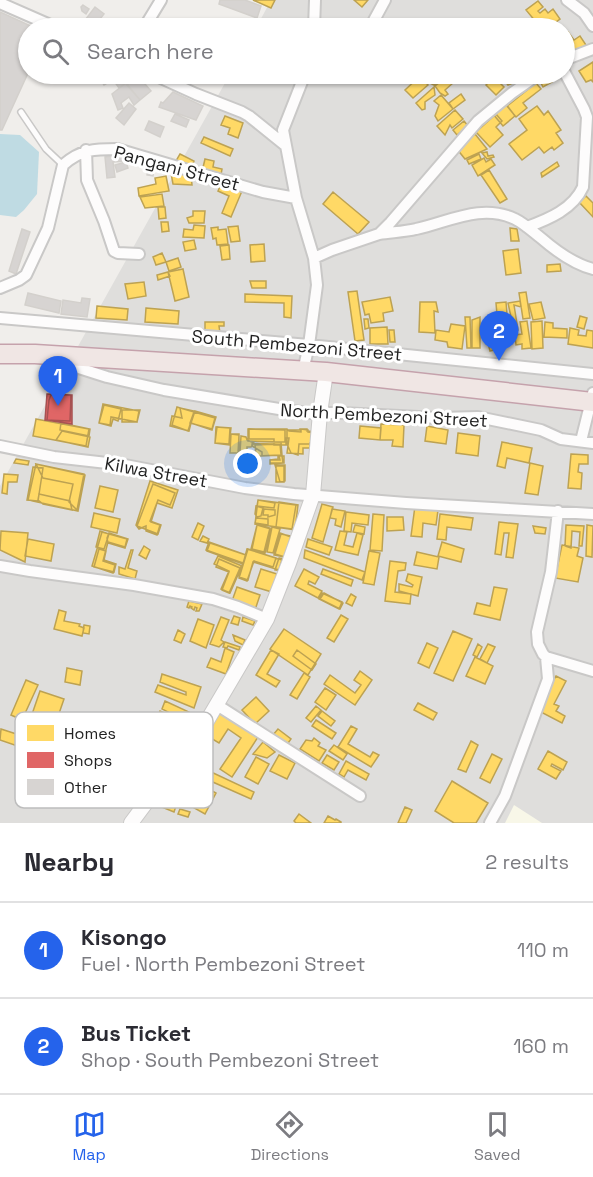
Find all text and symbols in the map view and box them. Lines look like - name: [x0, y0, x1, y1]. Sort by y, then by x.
- search box: [18, 18, 575, 84]
- icon: search: [39, 35, 72, 68]
- text: Search here: [87, 37, 214, 65]
- street label: Pangani Street: [112, 140, 242, 196]
- pin: 2: [480, 312, 518, 361]
- street label: South Pembezoni Street: [191, 324, 403, 366]
- pin: 1: [38, 356, 78, 406]
- street label: North Pembezoni Street: [280, 398, 488, 432]
- your location: [233, 449, 262, 478]
- street label: Kilwa Street: [103, 452, 209, 492]
- legend: [15, 712, 213, 808]
- text: Homes: [64, 723, 116, 744]
- text: Shops: [64, 750, 112, 771]
- text: Other: [64, 777, 107, 798]
- text: Nearby: [24, 845, 114, 879]
- text: 2 results: [485, 849, 569, 875]
- text: Kisongo: [81, 923, 167, 951]
- text: 1: [39, 937, 48, 963]
- text: 110 m: [517, 937, 569, 963]
- text: Fuel · North Pembezoni Street: [81, 951, 365, 977]
- text: Bus Ticket: [81, 1019, 191, 1047]
- text: 2: [38, 1033, 49, 1059]
- text: 160 m: [513, 1033, 569, 1059]
- text: Shop · South Pembezoni Street: [81, 1047, 379, 1073]
- tab: Map: [72, 1108, 106, 1165]
- tab: Directions: [251, 1108, 329, 1165]
- tab: Saved: [474, 1108, 521, 1165]

